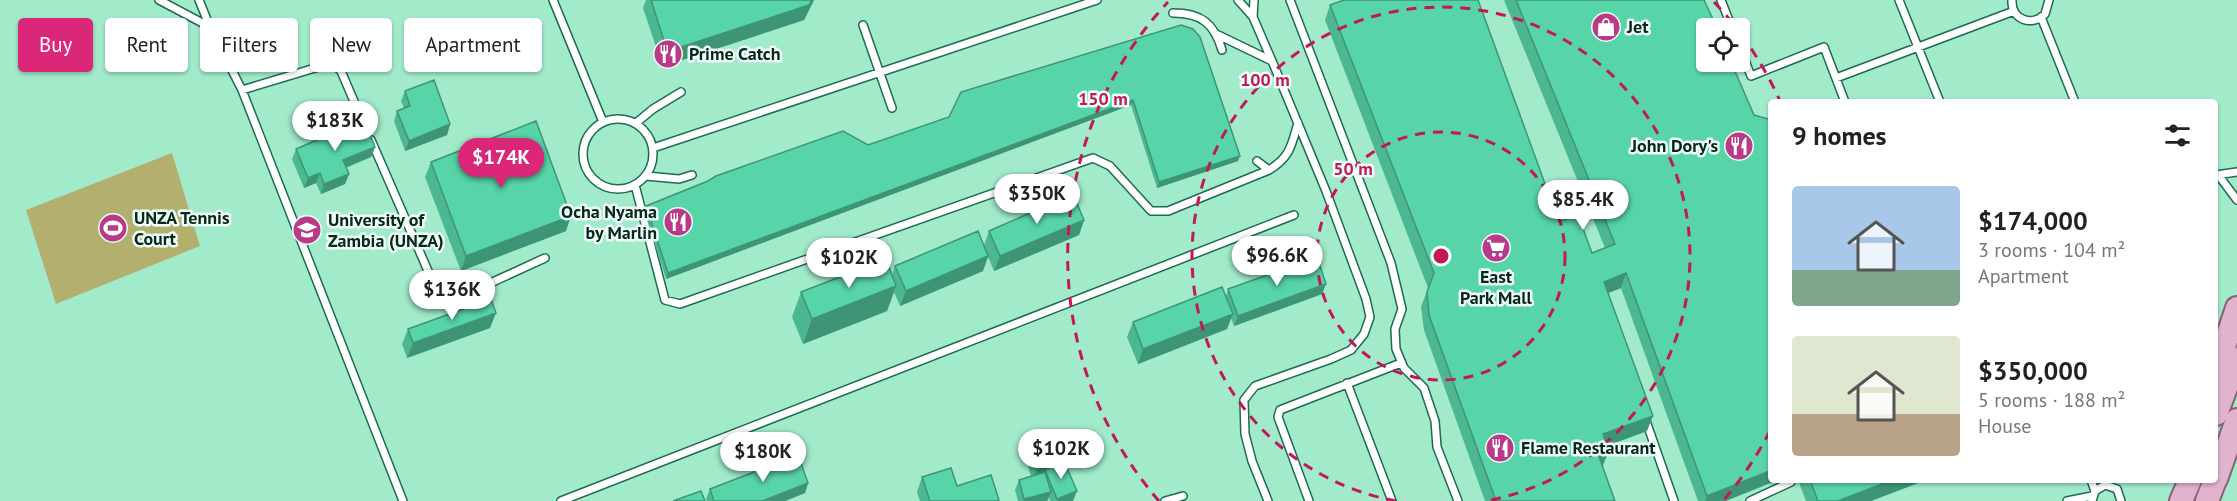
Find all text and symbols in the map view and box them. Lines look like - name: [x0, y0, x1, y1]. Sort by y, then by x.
- shop icon: Jet: [1590, 11, 1622, 43]
- place label: Jet: [1626, 15, 1649, 38]
- chip: Buy: [18, 18, 93, 72]
- chip: Rent: [105, 18, 188, 72]
- chip: Filters: [200, 18, 298, 72]
- chip: New: [310, 18, 392, 72]
- chip: Apartment: [404, 18, 542, 72]
- map controls: [1696, 18, 1750, 72]
- button: locate: [1696, 18, 1750, 72]
- restaurant icon: Prime Catch: [652, 38, 684, 70]
- place label: Prime Catch: [689, 42, 780, 65]
- text: 100 m: [1240, 68, 1290, 91]
- text: 150 m: [1078, 87, 1128, 110]
- pin: $183K: [293, 101, 377, 152]
- text: $183K: [306, 107, 364, 133]
- text: 9 homes: [1792, 119, 1887, 152]
- icon: filters: [2161, 119, 2194, 152]
- restaurant icon: John Dory's: [1723, 130, 1755, 162]
- place label: John Dory's: [1630, 134, 1718, 157]
- pin: $174K: [459, 138, 543, 189]
- text: $174K: [472, 144, 530, 170]
- text: 50 m: [1333, 157, 1373, 180]
- pin: $350K: [995, 174, 1079, 225]
- text: $350K: [1008, 180, 1066, 206]
- pin: $85.4K: [1534, 180, 1632, 231]
- text: $85.4K: [1552, 186, 1614, 212]
- place label: Ocha Nyama by Marlin: [561, 200, 657, 244]
- text: $174,000: [1978, 204, 2088, 237]
- place label: UNZA Tennis Court: [134, 206, 230, 250]
- restaurant icon: Ocha Nyama by Marlin: [662, 206, 694, 238]
- place label: University of Zambia (UNZA): [328, 208, 444, 252]
- icon: home: [1840, 210, 1912, 282]
- sports icon: UNZA Tennis Court: [97, 212, 129, 244]
- school or university icon: University of Zambia (UNZA): [291, 214, 323, 246]
- supermarket icon: East Park Mall: [1480, 232, 1512, 264]
- pin: $96.6K: [1228, 236, 1326, 287]
- text: 3 rooms · 104 m²: [1978, 237, 2125, 263]
- pin: $102K: [807, 238, 891, 289]
- text: $96.6K: [1246, 242, 1308, 268]
- text: $102K: [820, 244, 878, 270]
- centre of rings: [1431, 246, 1451, 266]
- text: Apartment: [1978, 263, 2069, 289]
- place label: East Park Mall: [1460, 265, 1533, 309]
- pin: $136K: [410, 270, 494, 321]
- text: $136K: [423, 276, 481, 302]
- text: $350,000: [1978, 354, 2088, 387]
- icon: home: [1840, 360, 1912, 432]
- text: 5 rooms · 188 m²: [1978, 387, 2125, 413]
- text: House: [1978, 413, 2032, 439]
- pin: $102K: [1019, 429, 1103, 480]
- pin: $180K: [721, 432, 805, 483]
- restaurant icon: Flame Restaurant: [1484, 432, 1516, 464]
- text: $102K: [1032, 435, 1090, 461]
- place label: Flame Restaurant: [1521, 436, 1656, 459]
- text: $180K: [734, 438, 792, 464]

